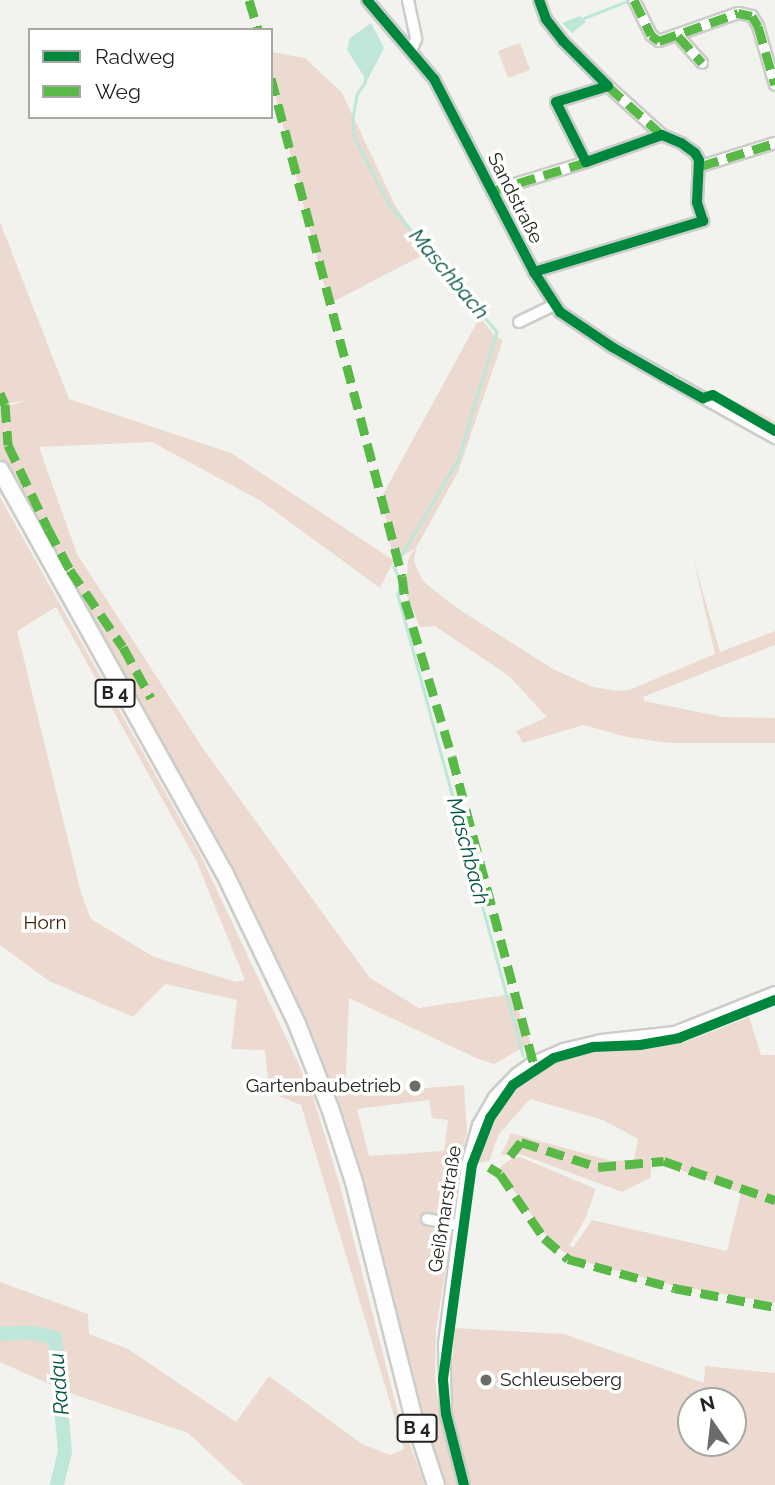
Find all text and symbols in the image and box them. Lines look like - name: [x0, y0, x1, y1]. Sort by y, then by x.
- legend: [28, 28, 273, 119]
- text: Radweg: [95, 44, 175, 69]
- text: Weg: [95, 79, 141, 104]
- street label: Sandstraße: [482, 149, 548, 247]
- water label: Maschbach: [404, 224, 494, 324]
- road number: B 4: [94, 678, 136, 708]
- water label: Maschbach: [442, 794, 494, 908]
- park label: Horn: [24, 912, 66, 934]
- place label: Gartenbaubetrieb: [246, 1075, 401, 1097]
- marker: Gartenbaubetrieb: [407, 1078, 423, 1094]
- street label: Geißmarstraße: [424, 1144, 466, 1274]
- water label: Radau: [44, 1352, 74, 1416]
- place label: Schleuseberg: [500, 1369, 622, 1391]
- marker: Schleuseberg: [478, 1372, 494, 1388]
- north arrow: [677, 1387, 747, 1457]
- text: N: [698, 1391, 717, 1416]
- road number: B 4: [396, 1414, 438, 1442]

